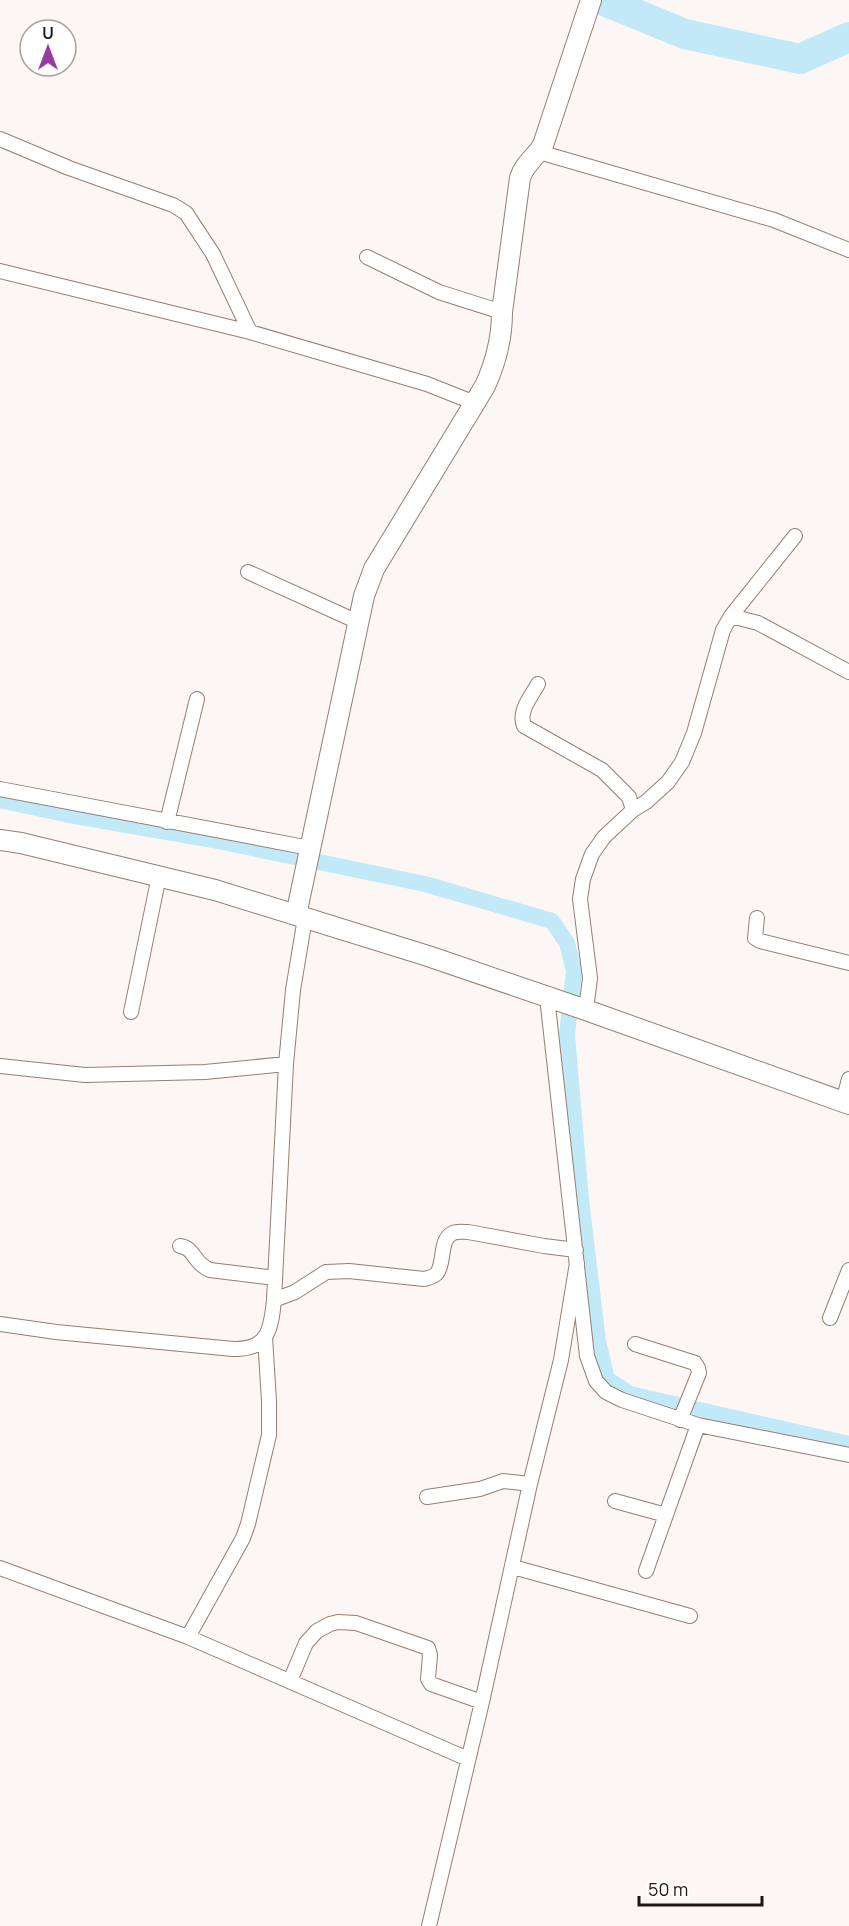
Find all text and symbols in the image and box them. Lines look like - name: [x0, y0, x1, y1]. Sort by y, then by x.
- north arrow: [18, 18, 78, 78]
- text: U: [42, 22, 54, 44]
- scale bar: [639, 1869, 762, 1907]
- text: 50 m: [648, 1877, 688, 1901]

